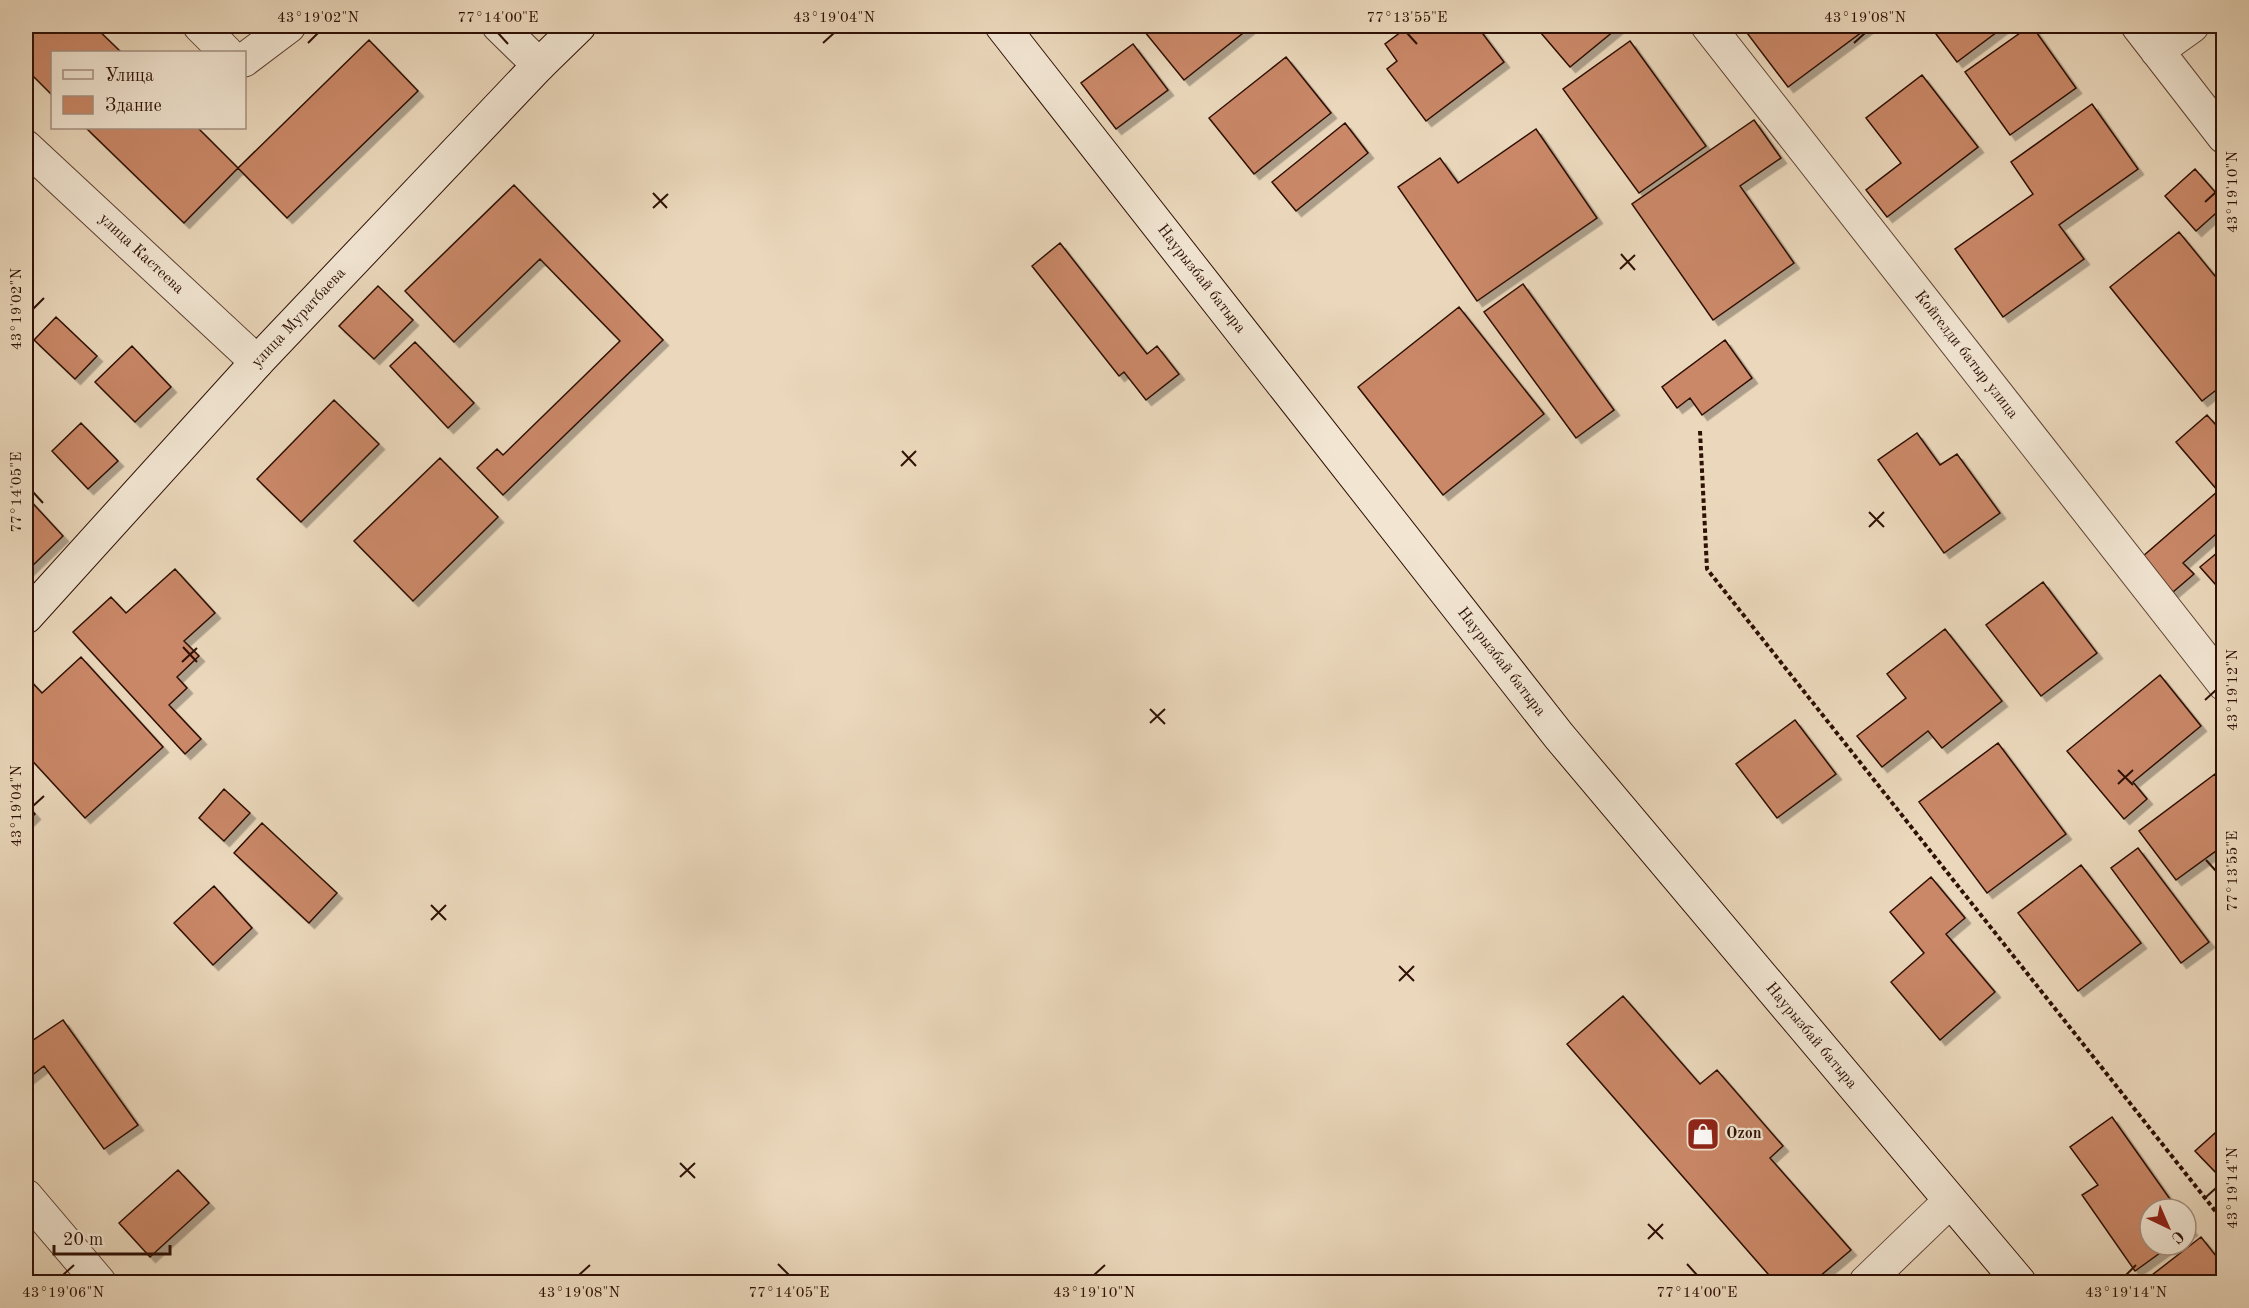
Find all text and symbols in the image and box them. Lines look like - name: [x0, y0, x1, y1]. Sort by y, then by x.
- text: 43°19'02"N: [277, 11, 359, 26]
- text: 77°14'00"E: [458, 11, 538, 26]
- text: 43°19'04"N: [793, 11, 875, 26]
- text: 77°13'55"E: [1367, 11, 1447, 26]
- text: 43°19'08"N: [1824, 11, 1906, 26]
- legend: [51, 51, 246, 129]
- text: Улица: [105, 67, 154, 85]
- text: Здание: [105, 97, 162, 115]
- text: 43°19'10"N: [2226, 151, 2241, 233]
- street label: улица Кастеева: [95, 211, 187, 297]
- street label: Наурызбай батыра: [1154, 222, 1248, 336]
- street label: улица Муратбаева: [249, 265, 349, 371]
- text: 43°19'02"N: [10, 268, 25, 350]
- street label: Койгелди батыр улица: [1911, 288, 2021, 422]
- text: 77°14'05"E: [10, 452, 25, 532]
- street label: Наурызбай батыра: [1454, 605, 1548, 719]
- text: 43°19'12"N: [2226, 649, 2241, 731]
- text: 43°19'04"N: [10, 765, 25, 847]
- text: 77°13'55"E: [2226, 831, 2241, 911]
- street label: Наурызбай батыра: [1762, 980, 1860, 1092]
- shop icon: Ozon: [1685, 1116, 1721, 1152]
- place label: Ozon: [1726, 1126, 1762, 1142]
- text: 43°19'14"N: [2226, 1147, 2241, 1229]
- north arrow: [2138, 1197, 2198, 1257]
- scale bar: [54, 1218, 170, 1256]
- text: С: [2168, 1227, 2186, 1246]
- text: 20 m: [63, 1231, 103, 1249]
- text: 43°19'06"N: [22, 1286, 104, 1301]
- text: 43°19'08"N: [538, 1286, 620, 1301]
- text: 77°14'05"E: [749, 1286, 829, 1301]
- text: 43°19'10"N: [1053, 1286, 1135, 1301]
- text: 77°14'00"E: [1657, 1286, 1737, 1301]
- text: 43°19'14"N: [2085, 1286, 2167, 1301]

